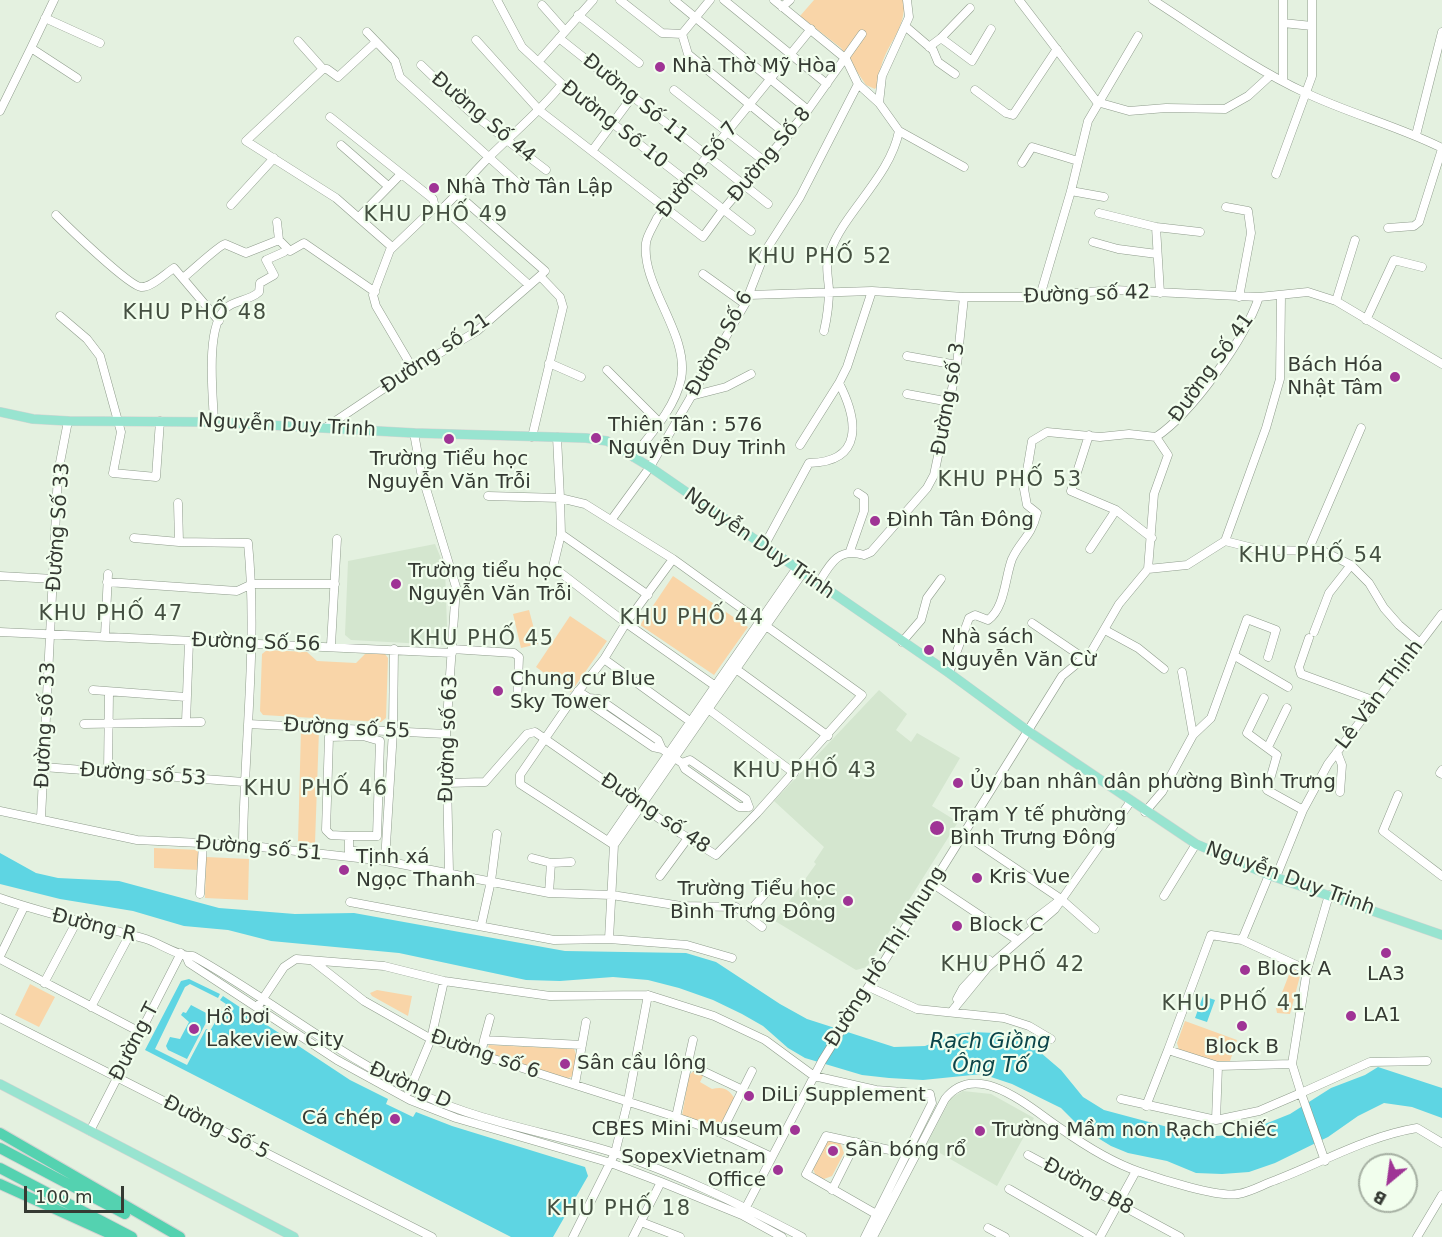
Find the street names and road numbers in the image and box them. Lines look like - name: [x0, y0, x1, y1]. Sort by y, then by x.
- street label: Đường Số 11: [577, 49, 693, 149]
- street label: Đường Số 44: [426, 67, 540, 169]
- street label: Đường Số 10: [556, 76, 672, 174]
- street label: Đường Số 8: [723, 103, 817, 207]
- street label: Đường Số 7: [652, 117, 744, 223]
- street label: Đường số 42: [1023, 281, 1151, 309]
- street label: Đường Số 6: [681, 287, 759, 401]
- street label: Đường số 21: [377, 309, 495, 399]
- street label: Đường Số 41: [1164, 309, 1260, 427]
- street label: Đường số 3: [927, 341, 971, 457]
- street label: Nguyễn Duy Trinh: [197, 409, 377, 443]
- street label: Đường Số 33: [43, 462, 75, 592]
- street label: Nguyễn Duy Trinh: [679, 483, 839, 605]
- street label: Đường Số 56: [191, 629, 321, 657]
- street label: Lê Văn Thịnh: [1331, 636, 1429, 754]
- street label: Đường số 33: [31, 661, 61, 789]
- street label: Đường số 63: [435, 675, 463, 803]
- street label: Đường số 55: [283, 714, 411, 744]
- street label: Đường số 53: [79, 759, 207, 791]
- street label: Đường số 48: [596, 769, 714, 859]
- street label: Đường số 51: [195, 832, 323, 866]
- street label: Nguyễn Duy Trinh: [1202, 837, 1378, 921]
- street label: Đường Hồ Thị Nhung: [821, 862, 951, 1052]
- street label: Đường R: [49, 904, 139, 948]
- street label: Đường T: [105, 999, 165, 1085]
- street label: Đường số 6: [427, 1025, 543, 1085]
- street label: Đường D: [365, 1057, 455, 1115]
- street label: Đường Số 5: [159, 1091, 273, 1165]
- street label: Đường B8: [1039, 1153, 1137, 1221]

